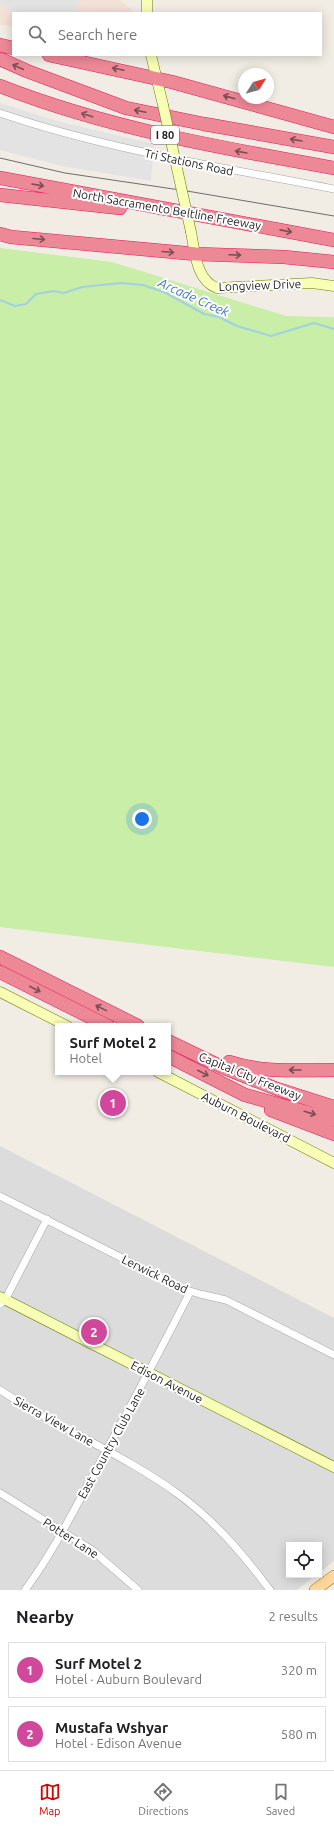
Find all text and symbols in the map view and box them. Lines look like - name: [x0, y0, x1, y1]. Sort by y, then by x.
- search box: [12, 12, 322, 56]
- icon: search: [26, 23, 48, 45]
- text: Search here: [58, 26, 137, 43]
- one-way arrow: [13, 63, 25, 70]
- one-way arrow: [112, 64, 125, 72]
- north arrow: [238, 68, 274, 104]
- one-way arrow: [223, 93, 236, 100]
- one-way arrow: [134, 107, 147, 115]
- one-way arrow: [81, 111, 94, 118]
- road number: I 80: [151, 126, 179, 144]
- one-way arrow: [289, 136, 302, 144]
- street label: Tri Stations Road: [143, 146, 235, 178]
- one-way arrow: [234, 147, 247, 155]
- one-way arrow: [31, 181, 44, 189]
- street label: North Sacramento Beltline Freeway: [72, 186, 262, 232]
- one-way arrow: [279, 227, 292, 235]
- one-way arrow: [32, 236, 45, 243]
- one-way arrow: [161, 248, 174, 255]
- one-way arrow: [228, 252, 241, 259]
- water label: Arcade Creek: [156, 275, 232, 319]
- street label: Longview Drive: [218, 277, 302, 293]
- your location: [132, 809, 152, 829]
- one-way arrow: [29, 986, 41, 993]
- one-way arrow: [96, 1004, 108, 1011]
- popup: [55, 1023, 171, 1075]
- text: Surf Motel 2: [69, 1034, 157, 1051]
- street label: Capital City Freeway: [197, 1050, 303, 1103]
- text: Hotel: [69, 1051, 102, 1065]
- one-way arrow: [289, 1066, 302, 1074]
- one-way arrow: [197, 1070, 209, 1077]
- pin: 1: [100, 1088, 126, 1118]
- street label: Auburn Boulevard: [200, 1089, 292, 1145]
- one-way arrow: [303, 1110, 316, 1117]
- street label: Lerwick Road: [120, 1252, 190, 1296]
- pin: 2: [81, 1317, 107, 1347]
- street label: Edison Avenue: [129, 1358, 205, 1406]
- street label: East Country Club Lane: [75, 1385, 147, 1501]
- street label: Sierra View Lane: [12, 1394, 96, 1448]
- street label: Potter Lane: [41, 1515, 101, 1561]
- map controls: [286, 1542, 322, 1578]
- button: locate: [286, 1542, 322, 1578]
- text: Nearby: [16, 1607, 74, 1626]
- text: 2 results: [268, 1609, 318, 1623]
- text: Surf Motel 2: [55, 1655, 142, 1672]
- text: 1: [26, 1663, 34, 1677]
- text: 320 m: [281, 1663, 317, 1677]
- text: Hotel · Auburn Boulevard: [55, 1672, 202, 1686]
- text: Mustafa Wshyar: [55, 1719, 168, 1736]
- text: 2: [26, 1727, 34, 1741]
- text: 580 m: [281, 1727, 317, 1741]
- text: Hotel · Edison Avenue: [55, 1736, 182, 1750]
- tab: Map: [39, 1781, 61, 1817]
- tab: Directions: [138, 1781, 188, 1817]
- tab: Saved: [266, 1781, 295, 1817]

